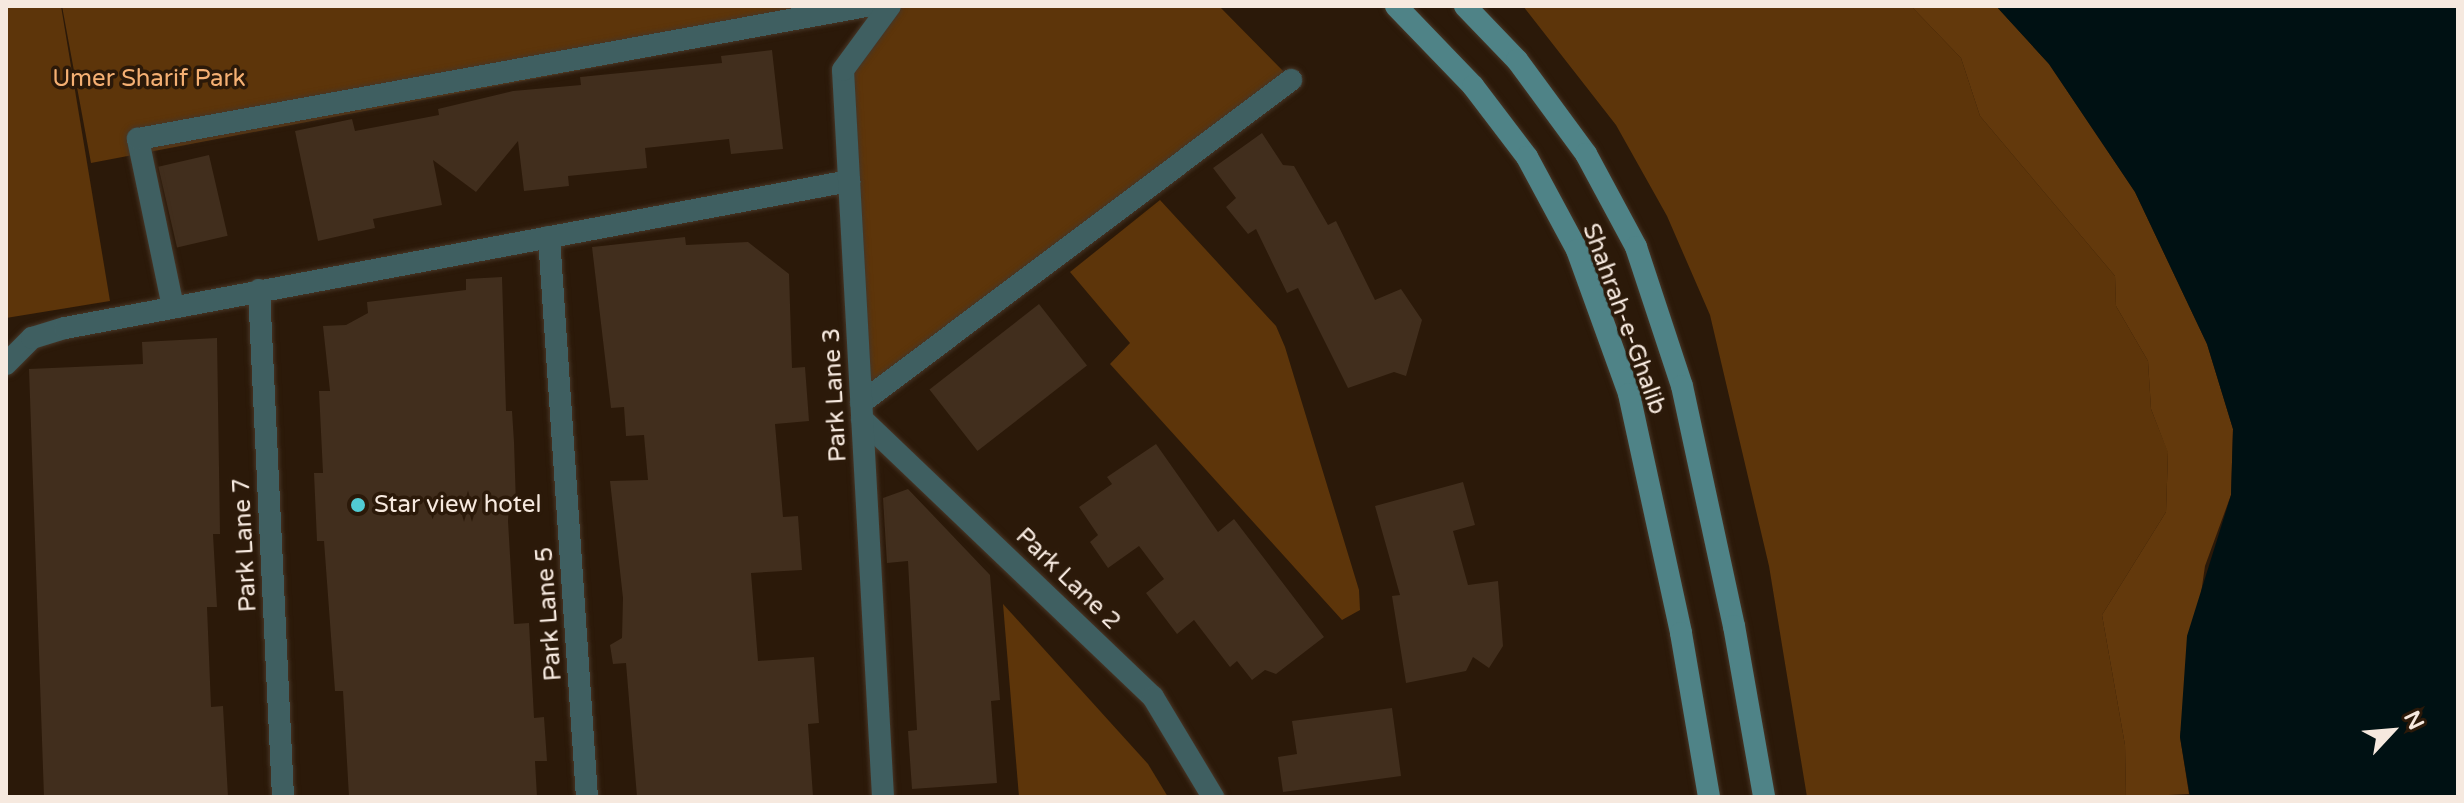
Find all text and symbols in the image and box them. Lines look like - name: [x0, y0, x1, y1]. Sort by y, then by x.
- park label: Umer Sharif Park: [52, 65, 246, 93]
- street label: Shahrah-e-Ghalib: [1576, 220, 1672, 418]
- street label: Park Lane 3: [817, 327, 853, 463]
- street label: Park Lane 7: [227, 477, 263, 613]
- place label: Star view hotel: [374, 491, 541, 519]
- marker: Star view hotel: [349, 496, 367, 514]
- street label: Park Lane 2: [1010, 522, 1126, 636]
- street label: Park Lane 5: [530, 546, 568, 682]
- north arrow: [2352, 691, 2432, 771]
- text: N: [2398, 707, 2429, 734]

